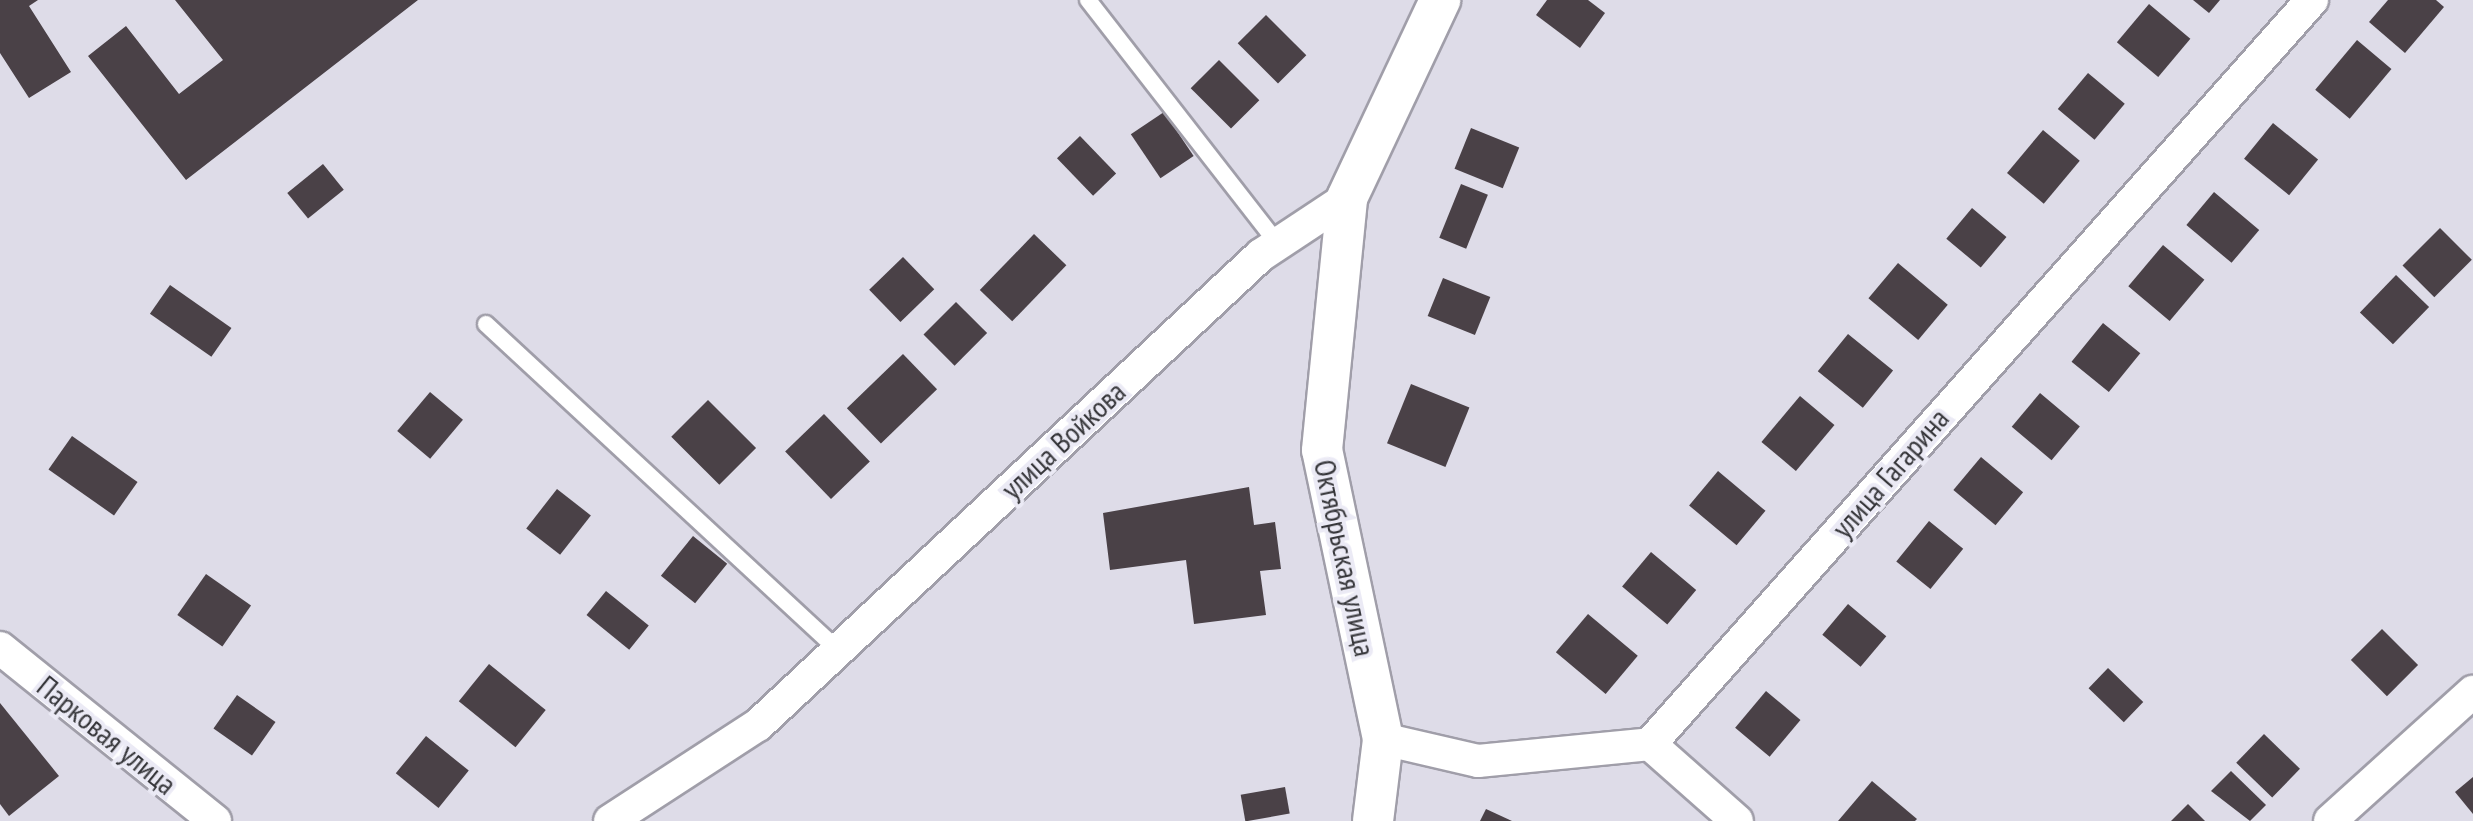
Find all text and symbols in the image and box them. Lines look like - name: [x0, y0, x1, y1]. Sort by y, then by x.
- street label: улица Войкова: [993, 373, 1133, 507]
- street label: улица Гагарина: [1824, 401, 1956, 545]
- street label: Октябрьская улица: [1307, 456, 1383, 660]
- street label: Парковая улица: [30, 668, 184, 802]

